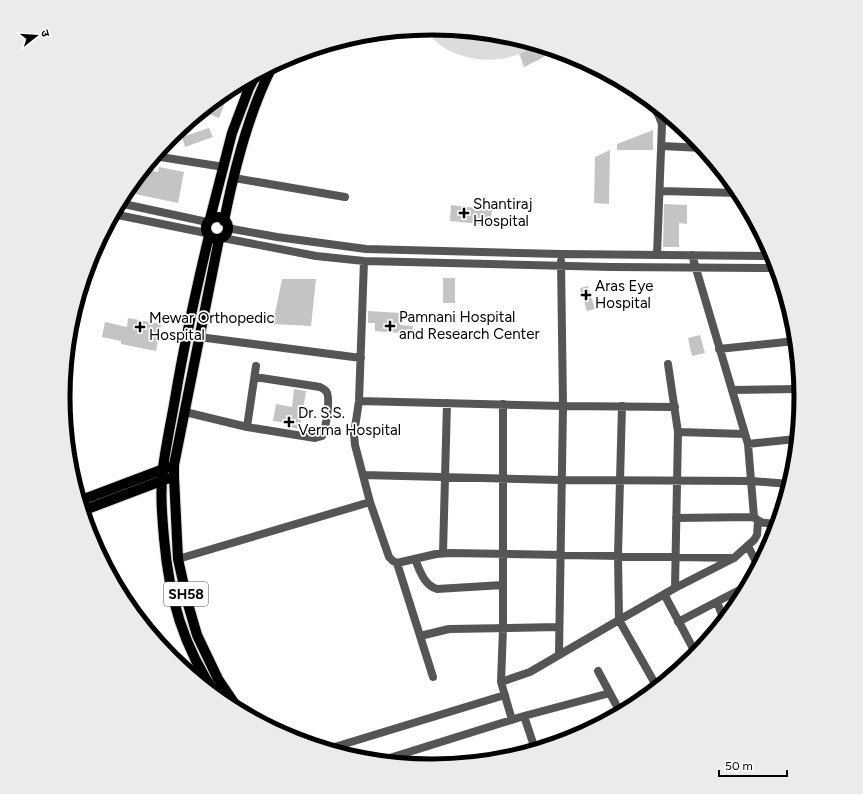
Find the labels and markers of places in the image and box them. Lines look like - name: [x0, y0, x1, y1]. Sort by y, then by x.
- place label: Shantiraj Hospital: [473, 195, 533, 230]
- marker: Shantiraj Hospital: [458, 207, 470, 219]
- place label: Aras Eye Hospital: [595, 277, 653, 312]
- marker: Aras Eye Hospital: [580, 289, 592, 301]
- place label: Pamnani Hospital and Research Center: [399, 308, 539, 343]
- place label: Mewar Orthopedic Hospital: [149, 309, 275, 344]
- marker: Pamnani Hospital and Research Center: [384, 320, 396, 332]
- marker: Mewar Orthopedic Hospital: [134, 321, 146, 333]
- place label: Dr. S.S. Verma Hospital: [298, 404, 401, 439]
- marker: Dr. S.S. Verma Hospital: [283, 416, 295, 428]

